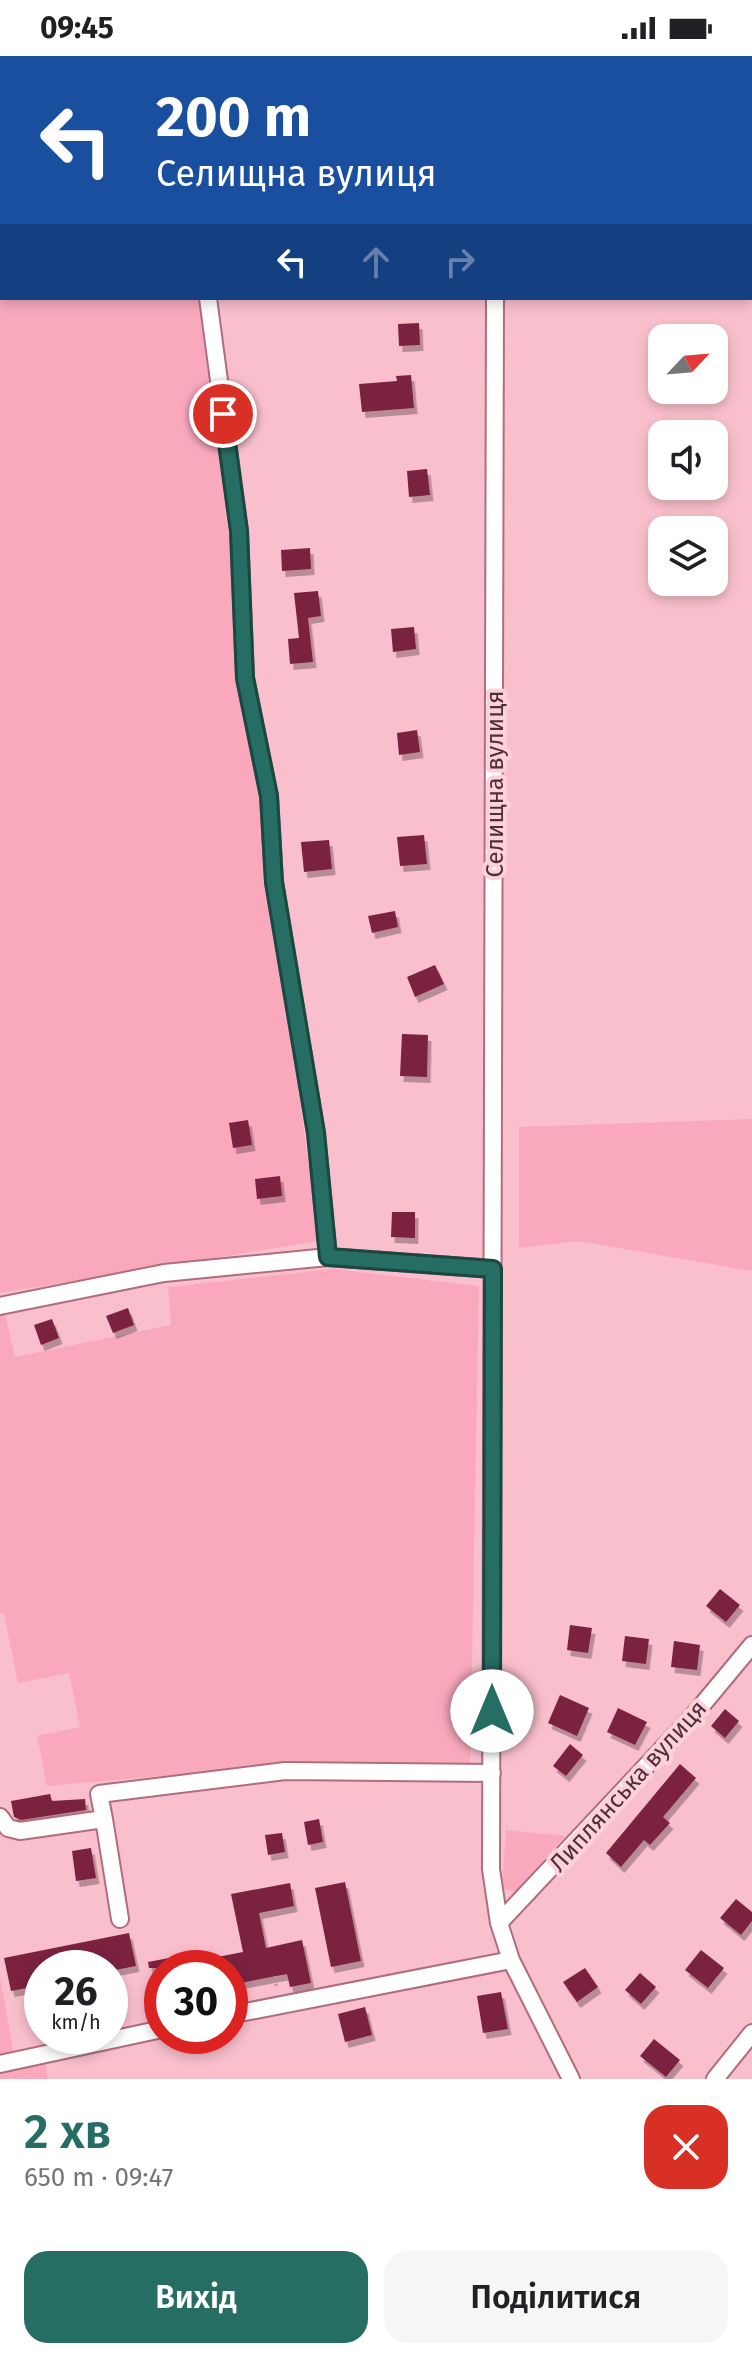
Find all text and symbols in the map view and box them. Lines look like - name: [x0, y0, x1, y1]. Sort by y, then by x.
- text: 09:45: [40, 10, 114, 46]
- text: 200 m: [156, 84, 311, 151]
- icon: left: [24, 88, 128, 192]
- text: Селищна вулиця: [156, 152, 437, 196]
- icon: left: [270, 240, 314, 284]
- icon: ahead: [354, 240, 398, 284]
- icon: right: [438, 240, 482, 284]
- north arrow: [648, 324, 728, 404]
- map controls: [648, 324, 728, 596]
- pin: [189, 380, 257, 448]
- icon: arrive: [201, 392, 245, 436]
- button: sound: [648, 420, 728, 500]
- button: layers: [648, 516, 728, 596]
- street label: Селищна вулиця: [481, 690, 509, 878]
- position arrow: [450, 1669, 534, 1753]
- street label: Липлянська вулиця: [544, 1694, 712, 1878]
- speed limit sign: 30: [144, 1950, 248, 2054]
- text: 26: [54, 1968, 98, 2016]
- text: km/h: [51, 2010, 101, 2034]
- text: 2 хв: [24, 2103, 111, 2161]
- button: close: [644, 2105, 728, 2189]
- text: 650 m · 09:47: [24, 2162, 173, 2193]
- button: Вихід: [24, 2251, 368, 2343]
- button: Поділитися: [384, 2251, 728, 2343]

